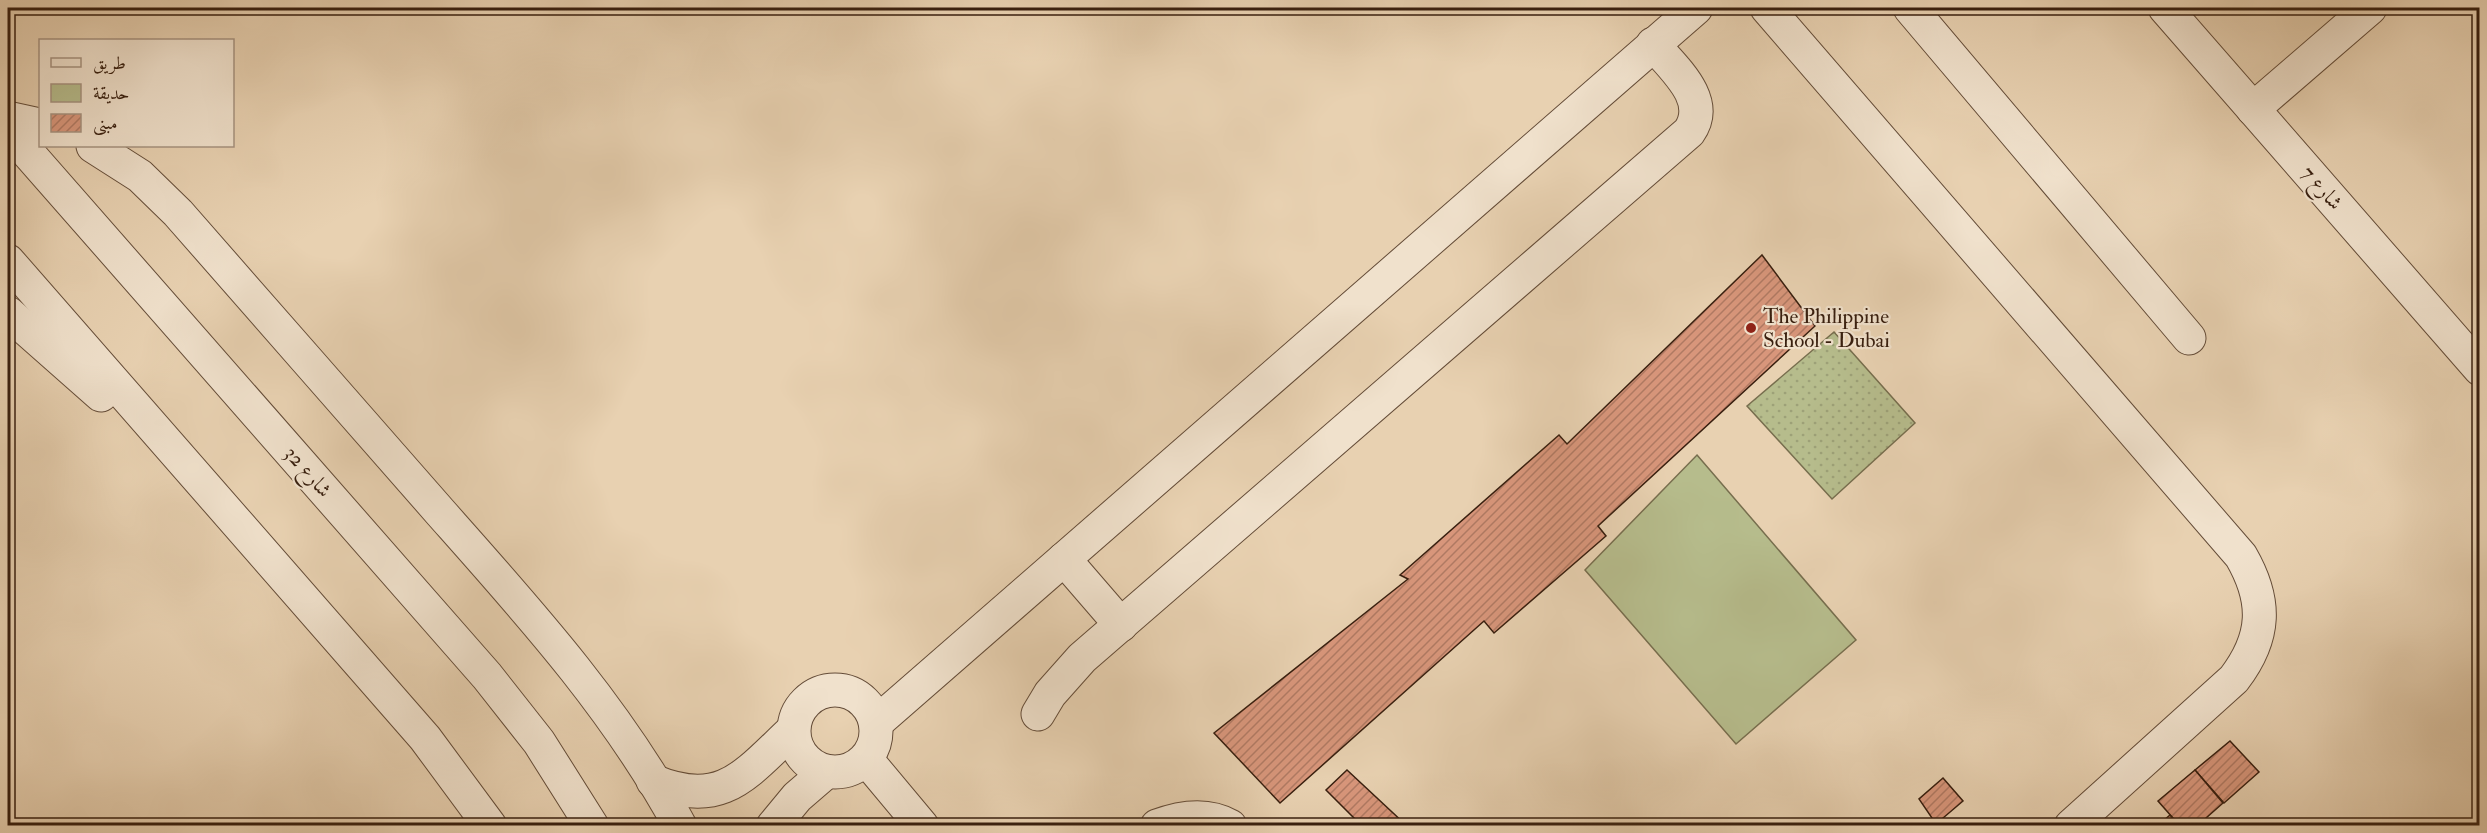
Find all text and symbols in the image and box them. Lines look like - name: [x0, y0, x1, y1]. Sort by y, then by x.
- legend: [39, 39, 234, 147]
- text: طريق: [93, 52, 126, 75]
- text: حديقة: [93, 82, 129, 105]
- text: مبنى: [93, 112, 118, 136]
- street label: شارع 7: [2292, 160, 2349, 219]
- place label: The Philippine School - Dubai: [1763, 303, 1890, 354]
- marker: The Philippine School - Dubai: [1744, 321, 1758, 335]
- street label: شارع 32: [275, 441, 338, 506]

